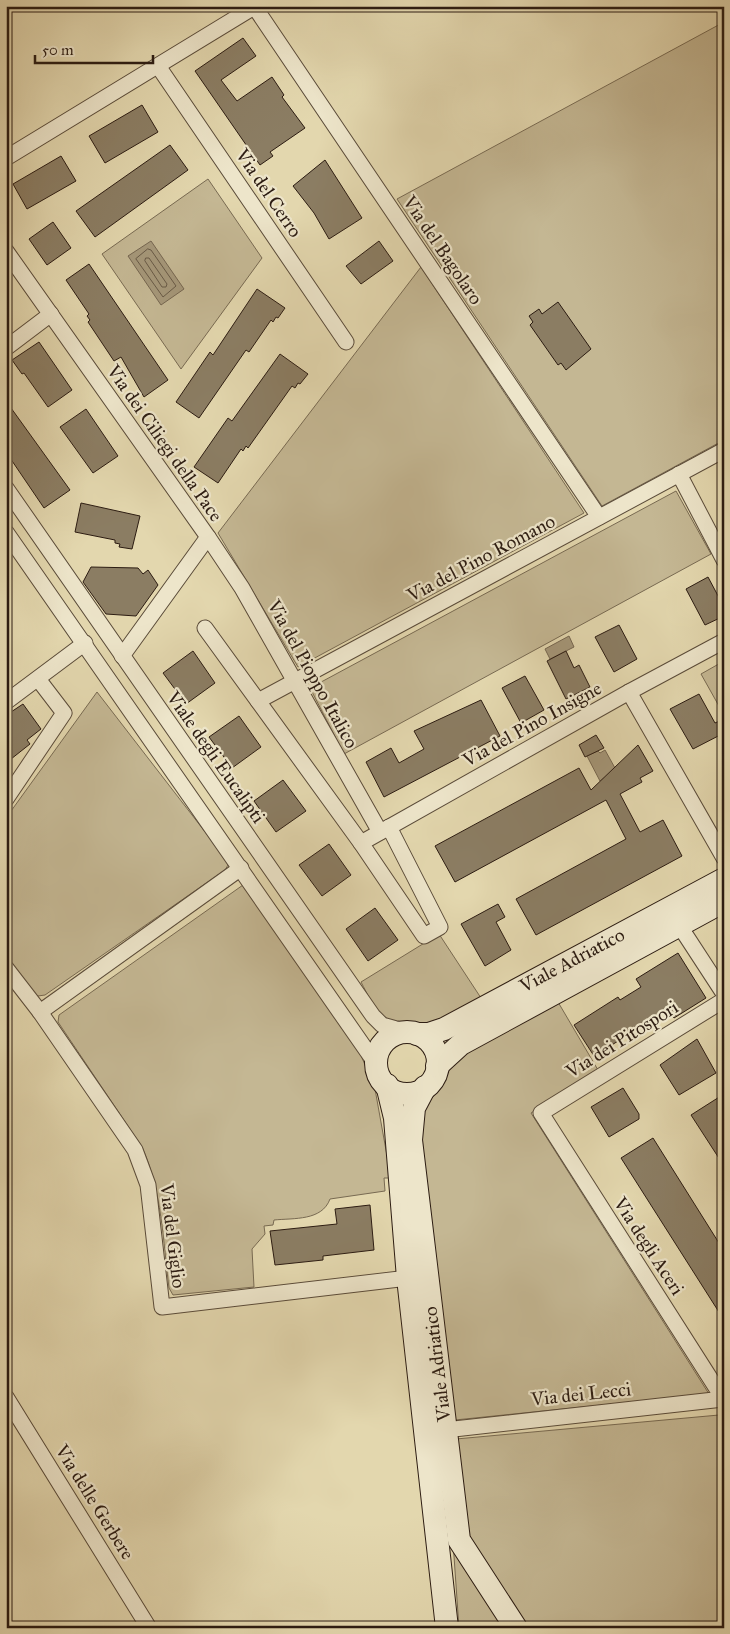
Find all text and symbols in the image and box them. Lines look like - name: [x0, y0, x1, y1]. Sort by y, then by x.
- scale bar: [35, 32, 152, 64]
- text: 50 m: [42, 41, 74, 59]
- street label: Via del Cerro: [230, 143, 307, 242]
- street label: Via del Bagolaro: [397, 190, 488, 310]
- street label: Via dei Ciliegi della Pace: [101, 359, 228, 526]
- street label: Via del Pino Romano: [402, 509, 559, 607]
- street label: Via del Pioppo Italico: [262, 595, 363, 753]
- street label: Via del Pino Insigne: [458, 676, 606, 773]
- street label: Viale degli Eucalipti: [160, 686, 270, 828]
- street label: Viale Adriatico: [515, 923, 629, 998]
- street label: Via dei Pitospori: [561, 995, 682, 1083]
- street label: Via del Giglio: [154, 1181, 191, 1290]
- street label: Via degli Aceri: [607, 1192, 689, 1300]
- street label: Viale Adriatico: [418, 1305, 456, 1424]
- street label: Via dei Lecci: [529, 1377, 632, 1411]
- street label: Via delle Gerbere: [50, 1439, 140, 1564]

